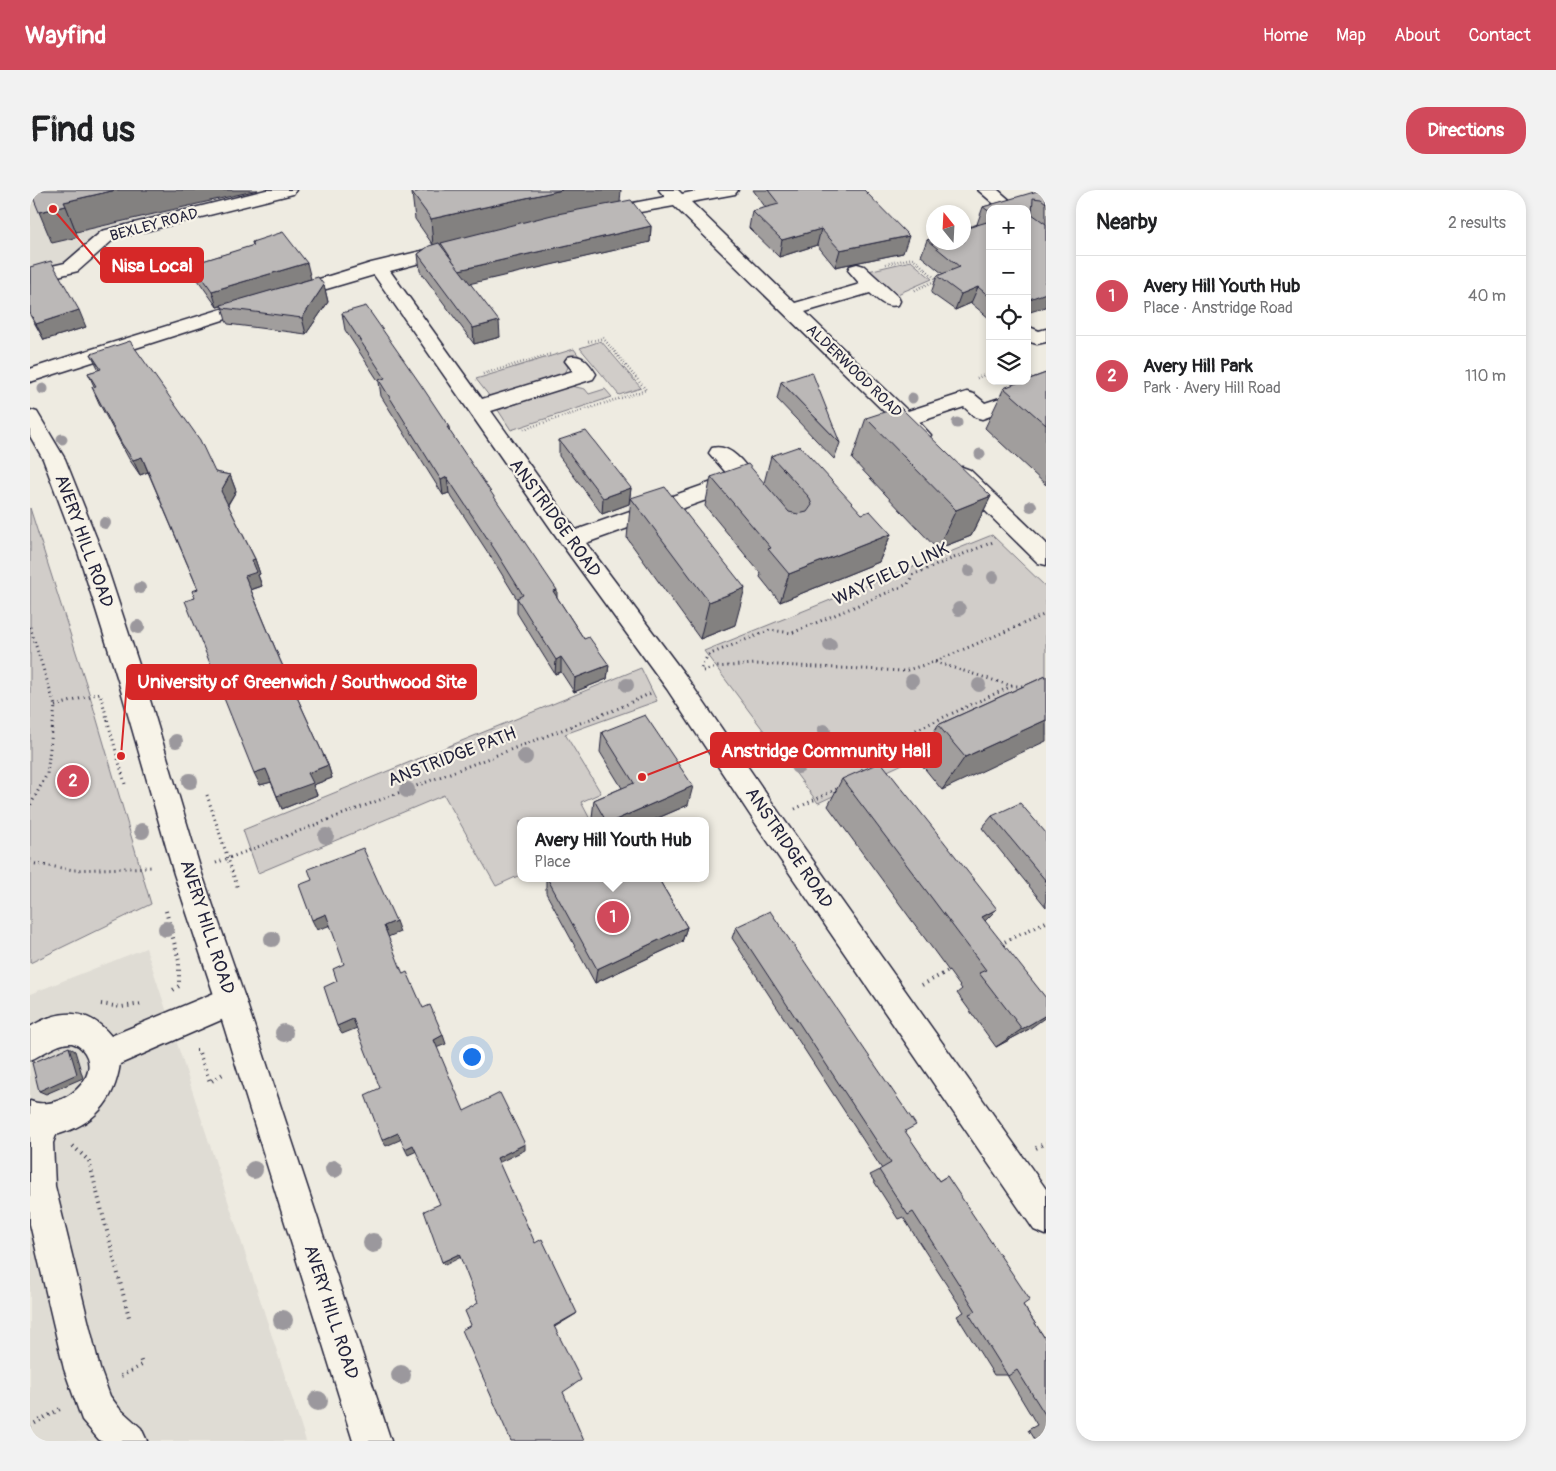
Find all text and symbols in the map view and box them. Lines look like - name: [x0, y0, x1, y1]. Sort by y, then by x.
- text: Wayfind: [25, 21, 106, 50]
- text: Home: [1263, 24, 1308, 47]
- text: Map: [1336, 24, 1366, 47]
- text: About: [1394, 24, 1440, 47]
- text: Contact: [1468, 24, 1531, 47]
- button: Directions: [1406, 107, 1526, 154]
- text: Find us: [30, 108, 135, 152]
- street label: BEXLEY ROAD: [108, 204, 200, 246]
- north arrow: [926, 205, 971, 250]
- map controls: [986, 205, 1031, 385]
- button: +: [986, 205, 1031, 250]
- text: Nearby: [1096, 209, 1157, 236]
- text: 2 results: [1448, 213, 1506, 233]
- callout: Nisa Local: [101, 248, 203, 282]
- button: −: [986, 250, 1031, 295]
- text: Nisa Local: [111, 254, 193, 278]
- text: Avery Hill Youth Hub: [1143, 274, 1300, 298]
- text: 1: [1109, 286, 1115, 306]
- text: 40 m: [1468, 286, 1506, 306]
- button: locate: [986, 295, 1031, 340]
- text: Place · Anstridge Road: [1143, 298, 1293, 318]
- street label: ALDERWOOD ROAD: [802, 320, 906, 422]
- button: layers: [986, 340, 1031, 385]
- text: Avery Hill Park: [1143, 354, 1253, 378]
- text: 2: [1108, 366, 1116, 386]
- text: 110 m: [1465, 366, 1506, 386]
- text: Park · Avery Hill Road: [1143, 378, 1281, 398]
- street label: ANSTRIDGE ROAD: [504, 454, 606, 582]
- street label: AVERY HILL ROAD: [49, 471, 119, 611]
- street label: WAYFIELD LINK: [829, 537, 953, 611]
- callout: University of Greenwich / Southwood Site: [127, 665, 476, 699]
- text: University of Greenwich / Southwood Site: [137, 670, 467, 694]
- street label: ANSTRIDGE PATH: [384, 722, 520, 792]
- callout: Anstridge Community Hall: [711, 733, 941, 767]
- text: Anstridge Community Hall: [721, 739, 931, 763]
- pin: 2: [57, 762, 89, 800]
- street label: ANSTRIDGE ROAD: [740, 783, 838, 913]
- popup: [517, 817, 709, 882]
- text: Avery Hill Youth Hub: [534, 828, 692, 852]
- text: Place: [534, 852, 570, 872]
- street label: AVERY HILL ROAD: [174, 857, 240, 997]
- pin: 1: [597, 898, 629, 936]
- your location: [459, 1044, 485, 1070]
- street label: AVERY HILL ROAD: [298, 1242, 364, 1382]

